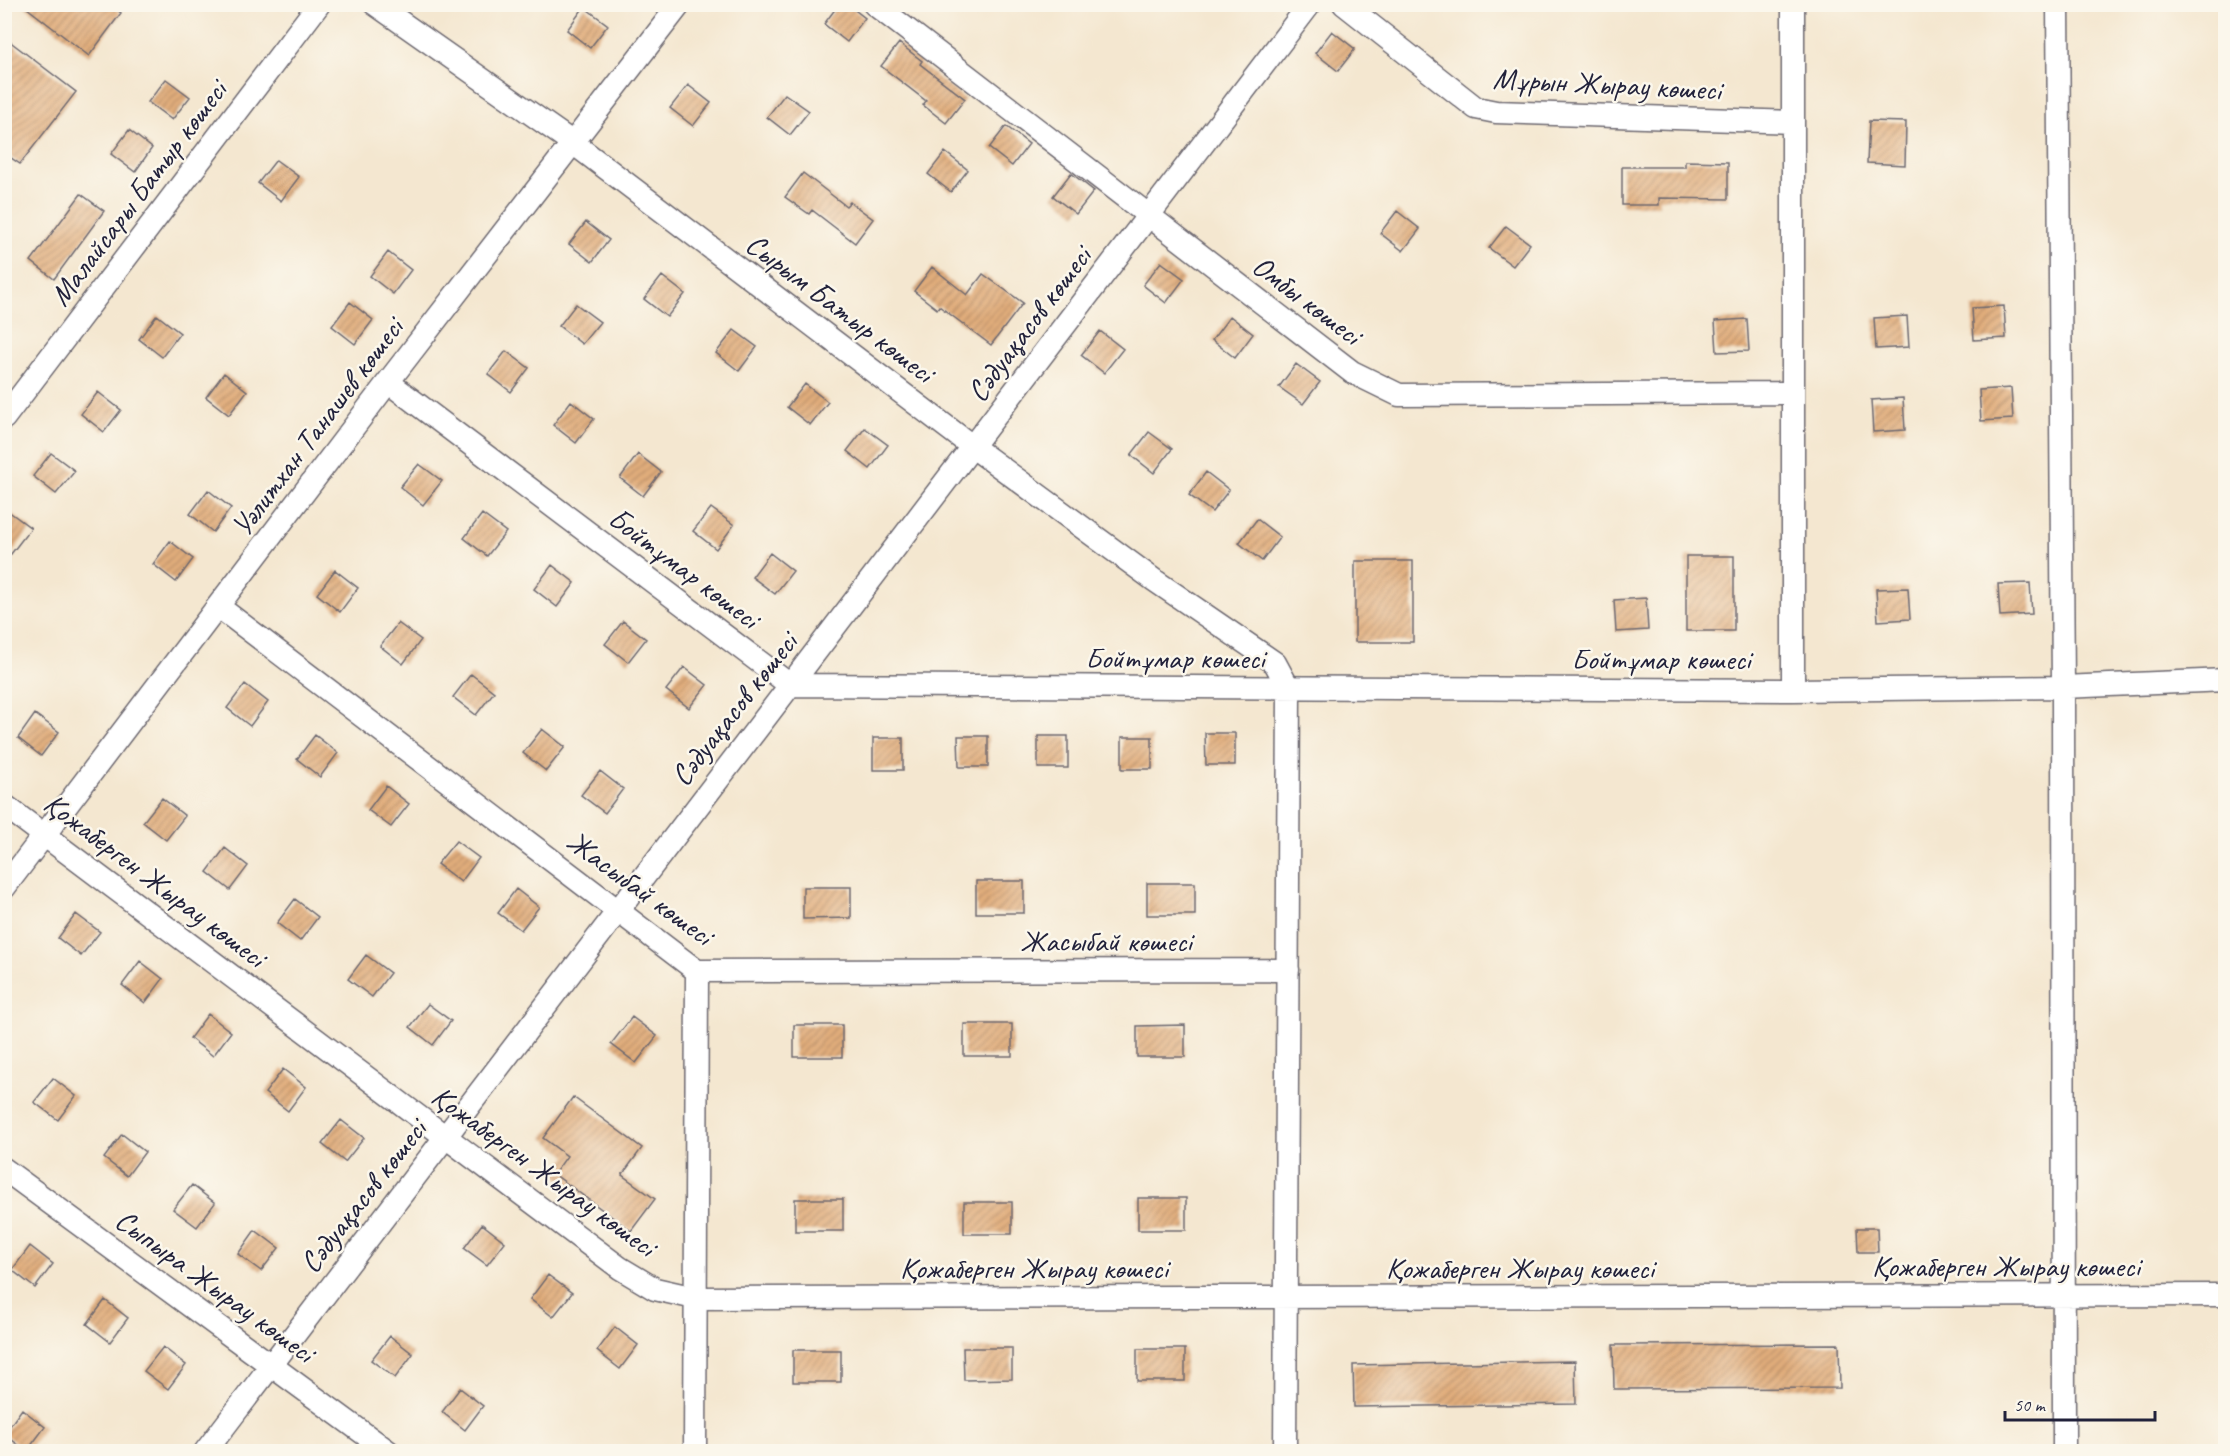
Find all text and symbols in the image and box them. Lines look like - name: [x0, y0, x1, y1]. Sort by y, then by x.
- street label: Мұрын Жырау көшесі: [1492, 59, 1725, 109]
- street label: Малайсары Батыр көшесі: [41, 70, 237, 313]
- street label: Сырым Батыр көшесі: [738, 225, 944, 393]
- street label: Сәдуақасов көшесі: [958, 236, 1102, 409]
- street label: Омбы көшесі: [1245, 247, 1372, 355]
- street label: Уәлитхан Танашев көшесі: [222, 308, 414, 544]
- street label: Бойтұмар көшесі: [601, 499, 770, 639]
- street label: Сәдуақасов көшесі: [662, 622, 808, 793]
- street label: Бойтұмар көшесі: [1085, 639, 1268, 677]
- street label: Бойтұмар көшесі: [1571, 640, 1754, 678]
- street label: Қожаберген Жырау көшесі: [37, 784, 276, 978]
- street label: Жасыбай көшесі: [559, 822, 723, 956]
- street label: Жасыбай көшесі: [1020, 922, 1195, 960]
- street label: Қожаберген Жырау көшесі: [424, 1077, 666, 1267]
- street label: Сәдуақасов көшесі: [291, 1109, 437, 1280]
- street label: Сыпыра Жырау көшесі: [108, 1201, 325, 1373]
- street label: Қожаберген Жырау көшесі: [1872, 1247, 2143, 1285]
- street label: Қожаберген Жырау көшесі: [900, 1249, 1171, 1287]
- street label: Қожаберген Жырау көшесі: [1386, 1249, 1657, 1287]
- scale bar: [2005, 1384, 2155, 1422]
- text: 50 m: [2014, 1394, 2047, 1416]

